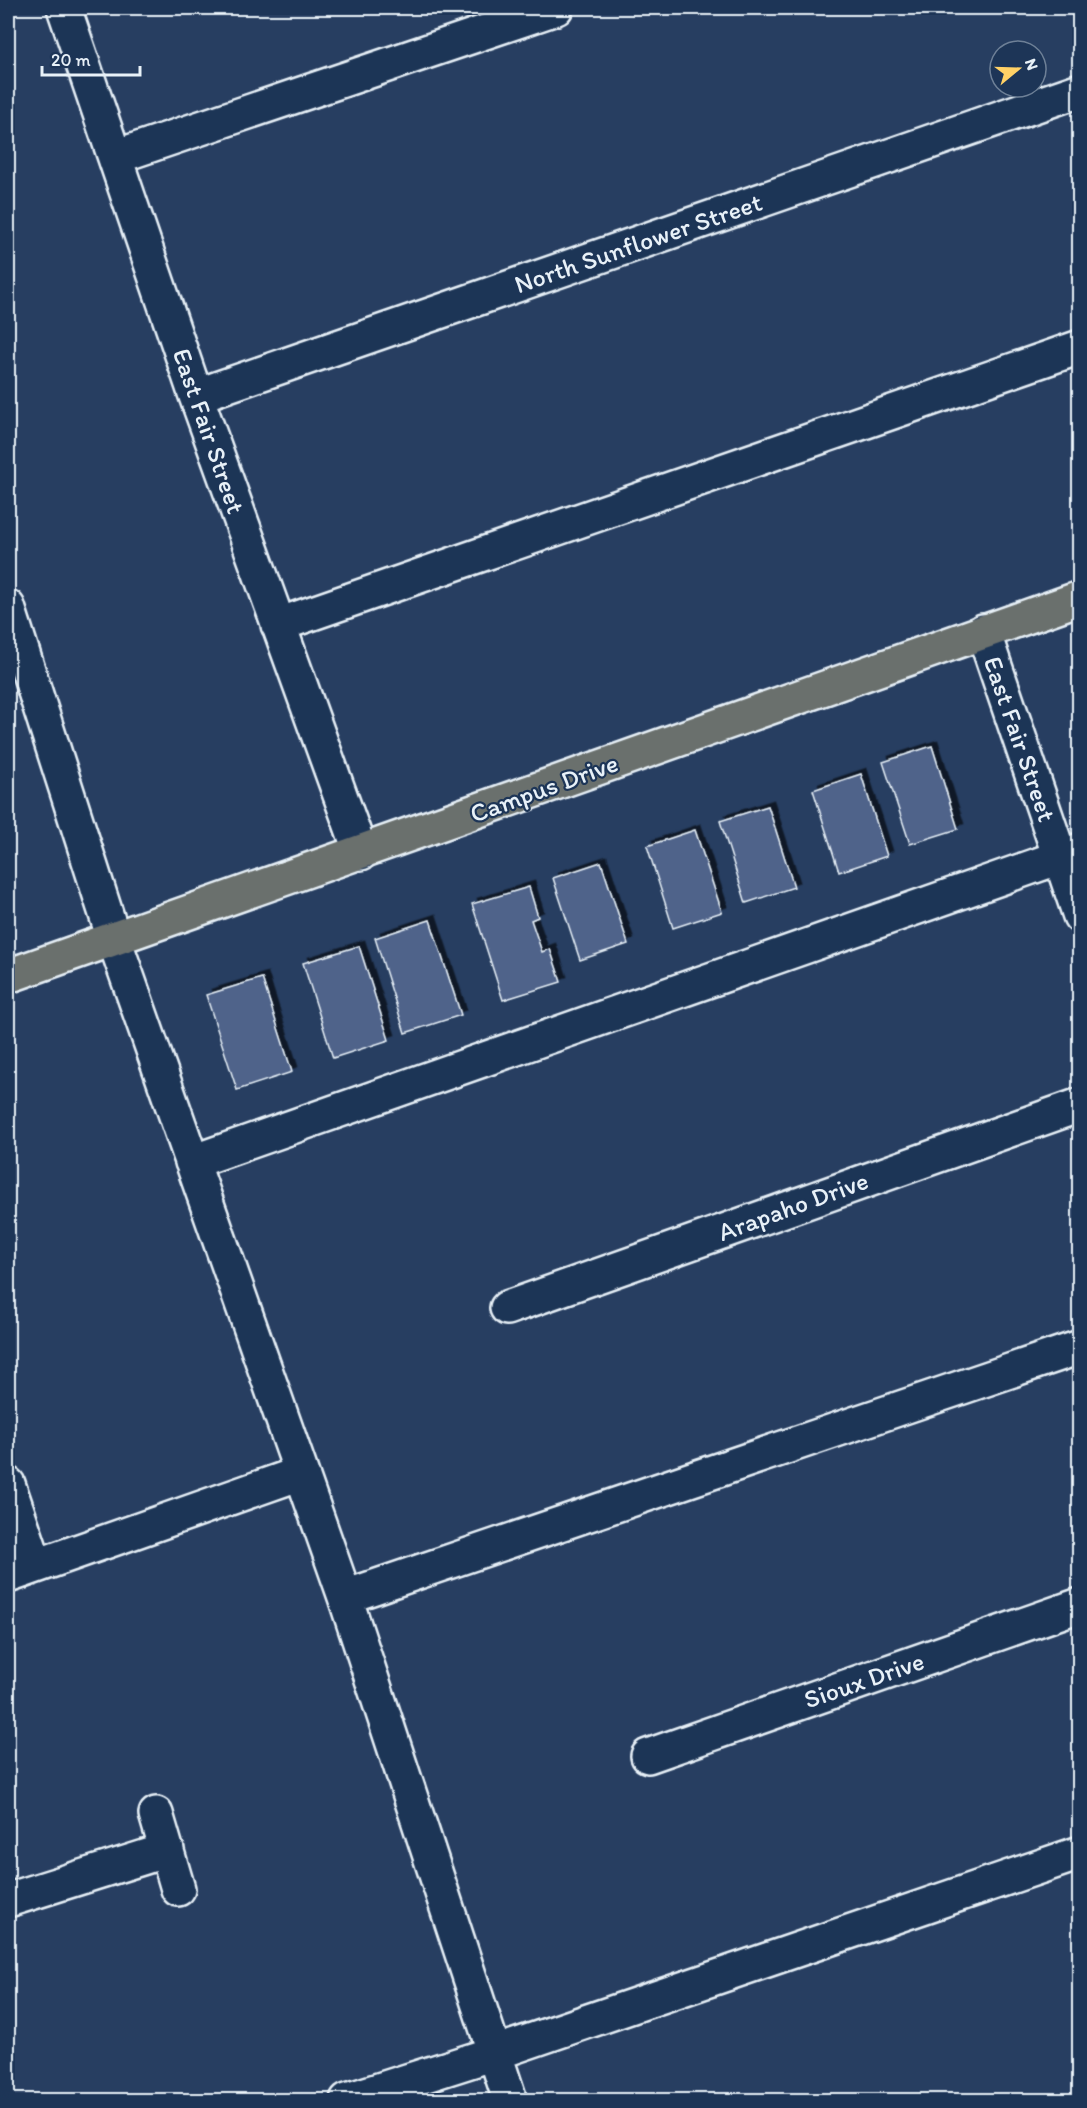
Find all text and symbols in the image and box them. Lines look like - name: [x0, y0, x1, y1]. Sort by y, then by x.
- scale bar: [42, 39, 140, 77]
- north arrow: [988, 39, 1048, 99]
- text: 20 m: [51, 49, 91, 71]
- text: N: [1021, 56, 1042, 72]
- street label: North Sunflower Street: [510, 186, 766, 300]
- street label: East Fair Street: [166, 344, 252, 518]
- street label: East Fair Street: [977, 652, 1063, 826]
- street label: Campus Drive: [466, 746, 622, 830]
- street label: Arapaho Drive: [713, 1164, 873, 1248]
- street label: Sioux Drive: [800, 1645, 928, 1715]

